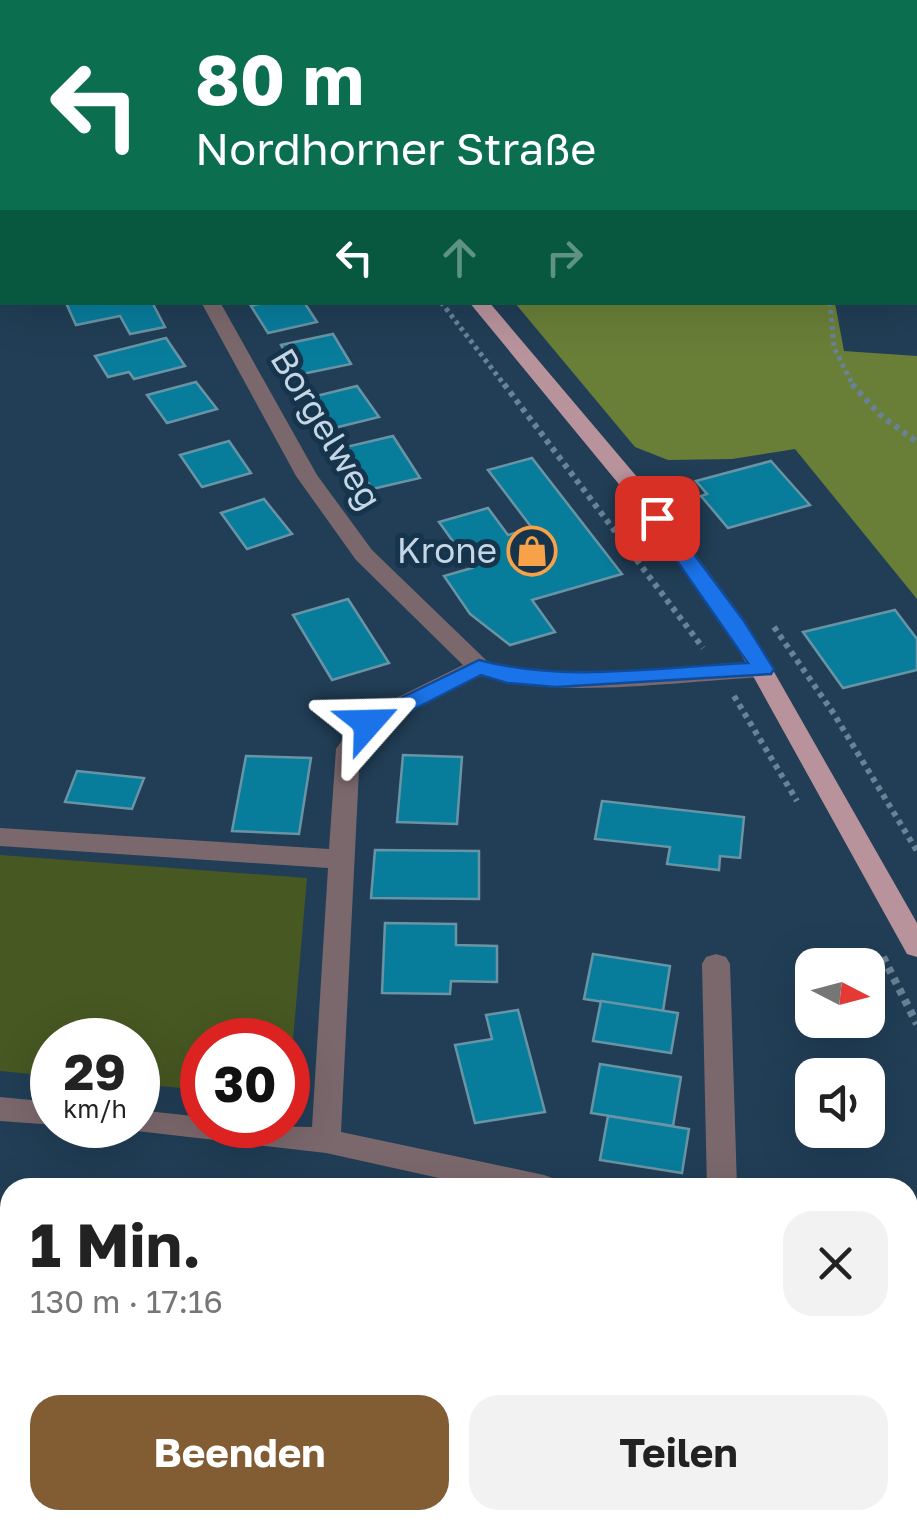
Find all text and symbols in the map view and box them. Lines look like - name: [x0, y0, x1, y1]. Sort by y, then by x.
- text: 80 m: [195, 36, 364, 120]
- icon: left: [30, 40, 160, 170]
- text: Nordhorner Straße: [195, 121, 596, 175]
- icon: left: [327, 230, 382, 285]
- icon: ahead: [432, 230, 487, 285]
- icon: right: [537, 230, 592, 285]
- street label: Borgelweg: [262, 340, 391, 517]
- pin: [615, 476, 700, 561]
- icon: arrive: [630, 491, 685, 546]
- shop icon: Krone: [506, 525, 558, 577]
- place label: Krone: [397, 529, 497, 571]
- position arrow: [316, 671, 420, 775]
- north arrow: [795, 948, 885, 1038]
- map controls: [795, 948, 885, 1148]
- speed limit sign: 30: [180, 1018, 310, 1148]
- text: 29: [64, 1041, 126, 1101]
- button: sound: [795, 1058, 885, 1148]
- text: km/h: [63, 1093, 127, 1124]
- text: 1 Min.: [30, 1208, 201, 1280]
- button: close: [783, 1211, 888, 1316]
- text: 130 m · 17:16: [30, 1282, 223, 1320]
- button: Beenden: [30, 1395, 449, 1510]
- button: Teilen: [469, 1395, 888, 1510]

